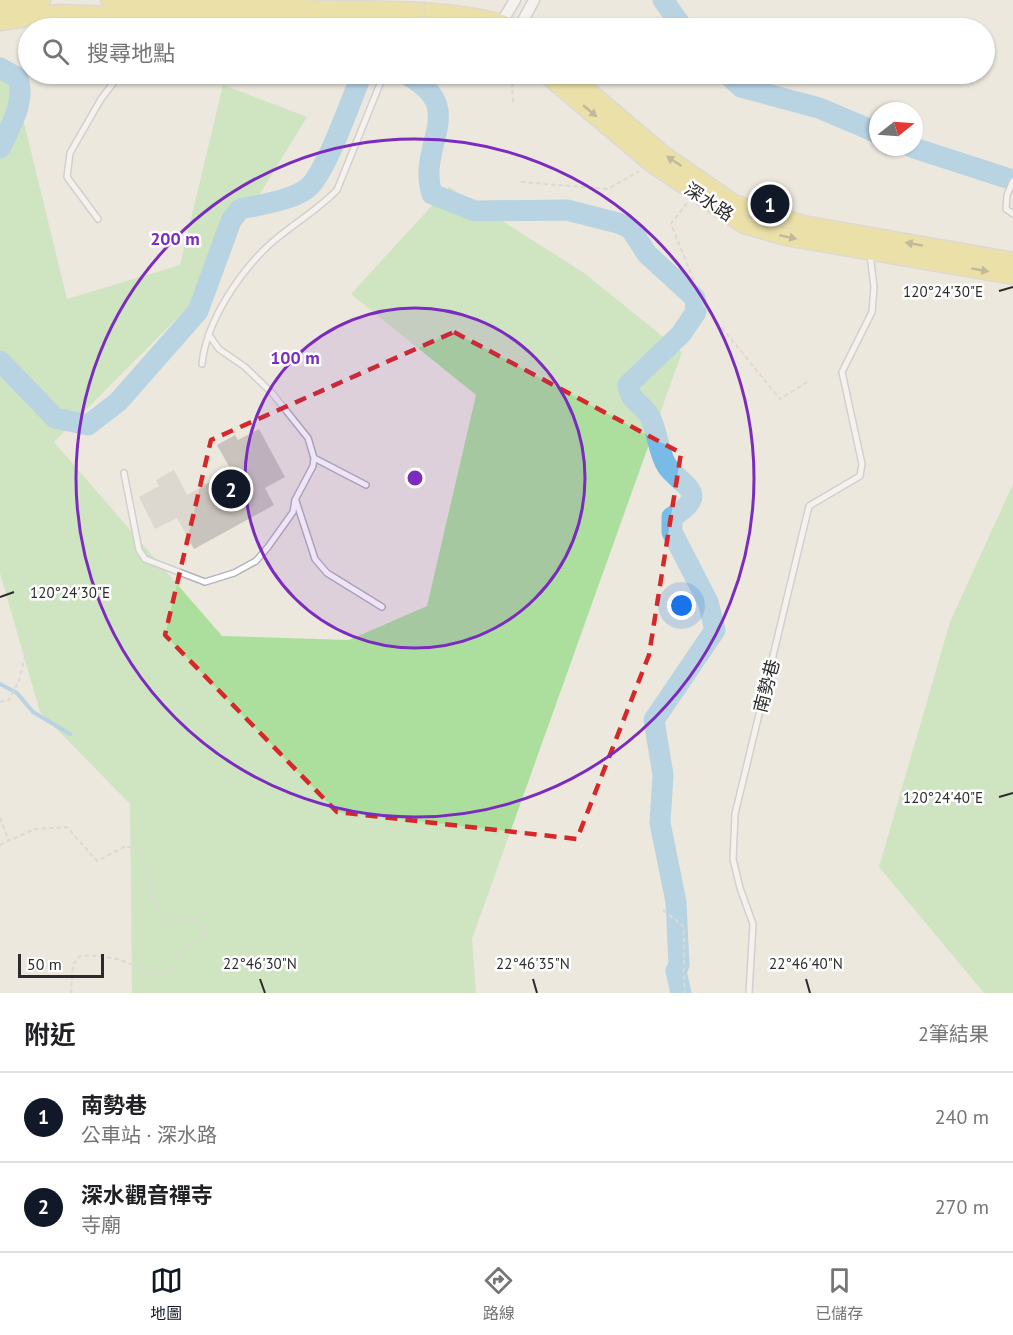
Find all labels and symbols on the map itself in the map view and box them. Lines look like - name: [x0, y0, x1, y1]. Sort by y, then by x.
- north arrow: [869, 102, 923, 156]
- one-way arrow: [582, 105, 598, 118]
- one-way arrow: [666, 156, 682, 167]
- street label: 深水路: [680, 177, 738, 226]
- pin: 1: [750, 182, 790, 226]
- text: 200 m: [150, 227, 200, 250]
- one-way arrow: [778, 233, 797, 242]
- one-way arrow: [904, 239, 923, 248]
- one-way arrow: [970, 266, 989, 275]
- text: 120°24'30"E: [903, 282, 983, 301]
- text: 100 m: [270, 346, 320, 369]
- pin: 2: [212, 466, 250, 512]
- centre of rings: [405, 468, 425, 488]
- text: 120°24'30"E: [30, 583, 110, 602]
- your location: [667, 591, 696, 620]
- street label: 南勢巷: [748, 657, 785, 715]
- text: 120°24'40"E: [903, 788, 983, 807]
- scale bar: [18, 951, 104, 978]
- text: 22°46'30"N: [223, 954, 297, 973]
- text: 22°46'35"N: [496, 954, 570, 973]
- text: 22°46'40"N: [769, 954, 843, 973]

